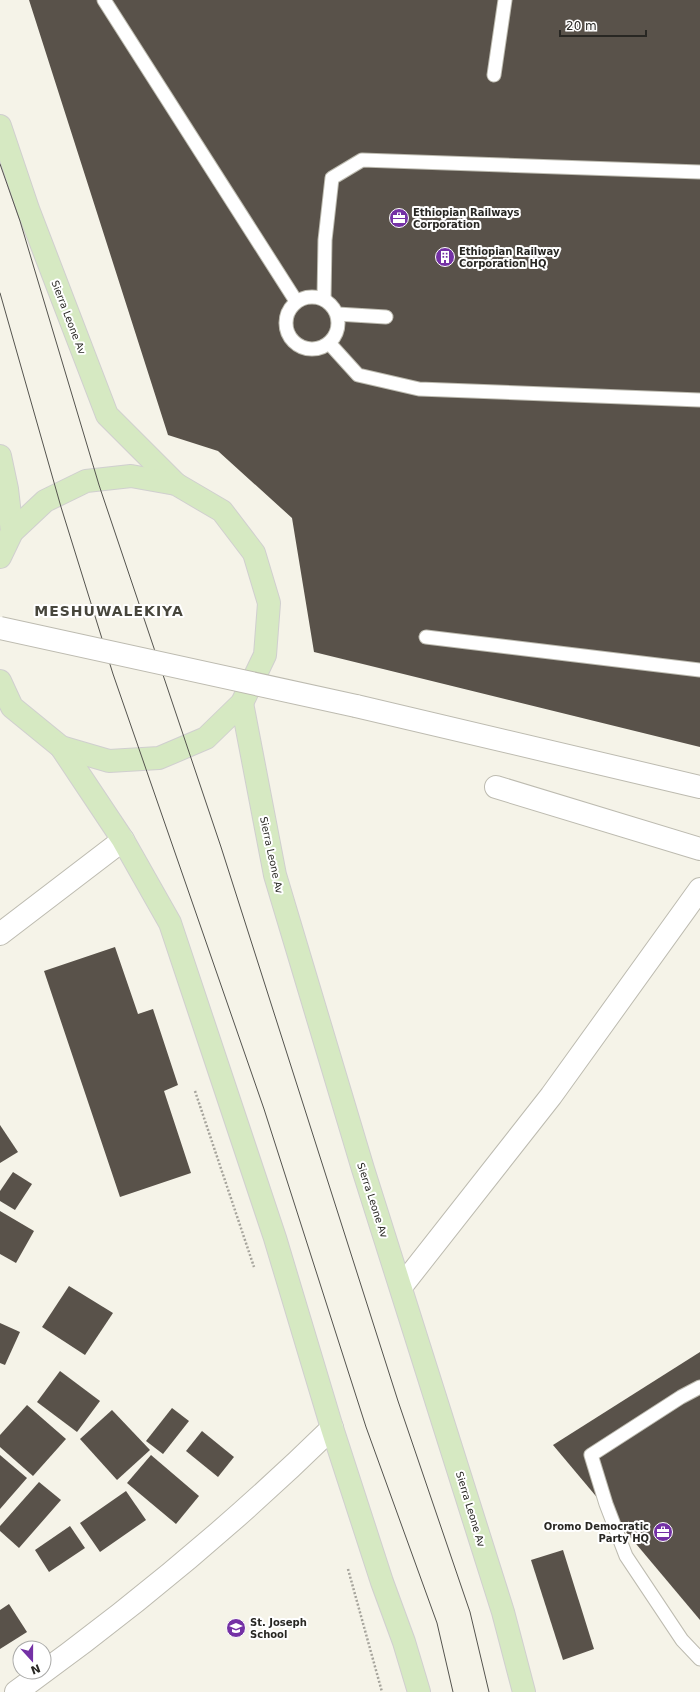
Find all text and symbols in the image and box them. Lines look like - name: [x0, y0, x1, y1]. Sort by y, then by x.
- scale bar: [560, 12, 646, 38]
- text: 20 m: [566, 19, 597, 33]
- office icon: Ethiopian Railways Corporation: [388, 207, 410, 229]
- place label: Ethiopian Railways Corporation: [413, 207, 519, 230]
- building icon: Ethiopian Railway Corporation HQ: [434, 246, 456, 268]
- place label: Ethiopian Railway Corporation HQ: [459, 246, 560, 269]
- street label: Sierra Leone Av: [49, 279, 88, 356]
- district label: MESHUWALEKIYA: [34, 603, 184, 619]
- street label: Sierra Leone Av: [258, 816, 285, 895]
- street label: Sierra Leone Av: [355, 1161, 390, 1239]
- street label: Sierra Leone Av: [454, 1470, 487, 1548]
- place label: Oromo Democratic Party HQ: [544, 1521, 649, 1544]
- office icon: Oromo Democratic Party HQ: [652, 1521, 674, 1543]
- school or university icon: St. Joseph School: [225, 1617, 247, 1639]
- place label: St. Joseph School: [250, 1617, 307, 1640]
- north arrow: [12, 1640, 52, 1680]
- text: N: [29, 1661, 42, 1677]

